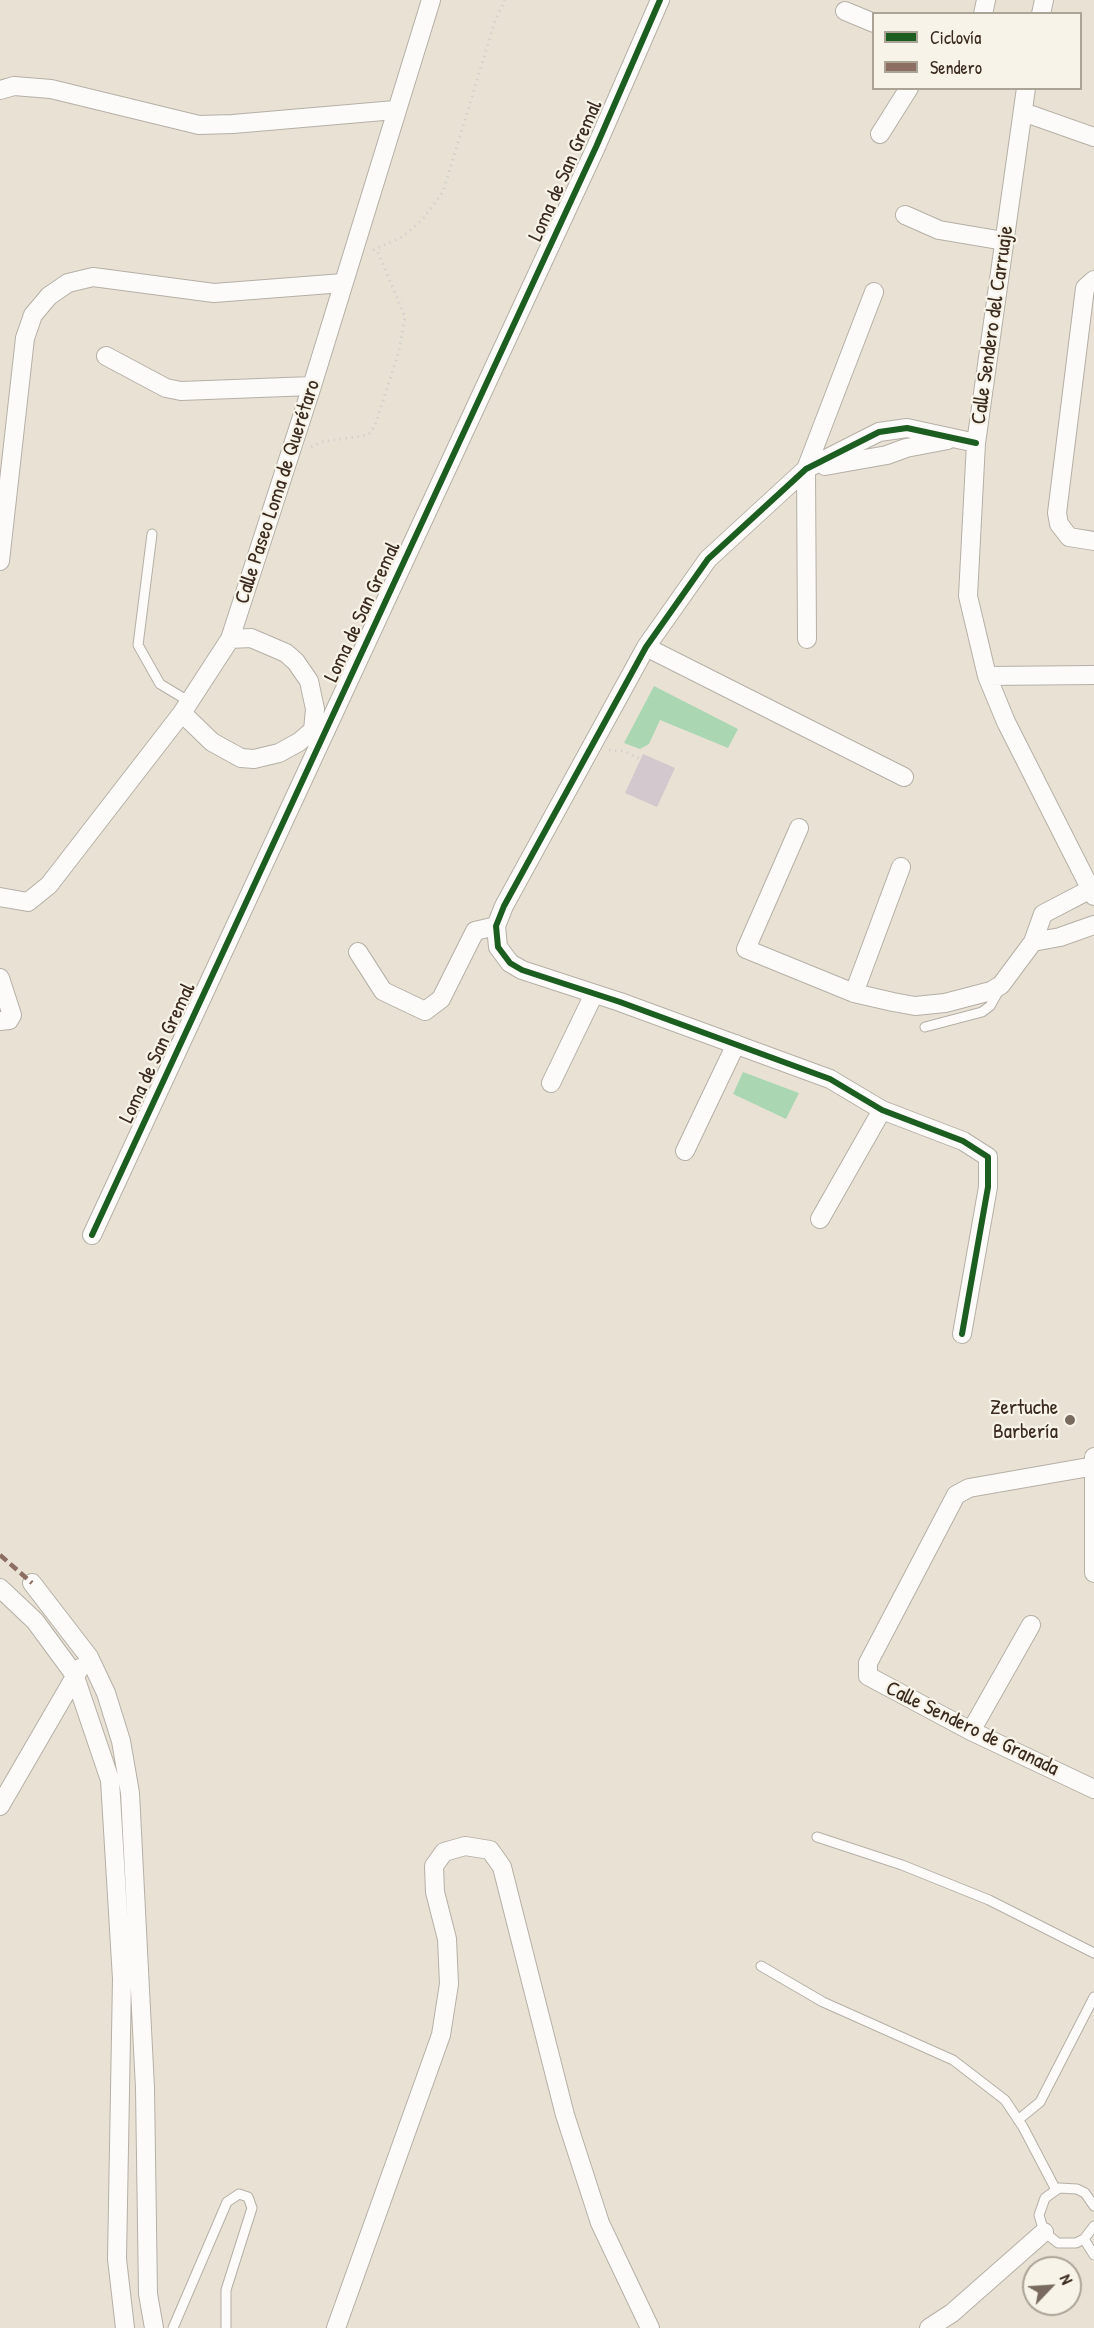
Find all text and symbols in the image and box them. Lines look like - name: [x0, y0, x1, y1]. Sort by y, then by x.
- legend: [872, 12, 1082, 90]
- text: Ciclovía: [930, 25, 981, 50]
- text: Sendero: [930, 55, 982, 80]
- street label: Loma de San Gremal: [524, 97, 608, 245]
- street label: Calle Sendero del Carruaje: [967, 224, 1019, 426]
- street label: Calle Paseo Loma de Querétaro: [230, 377, 326, 607]
- street label: Loma de San Gremal: [320, 538, 406, 686]
- street label: Loma de San Gremal: [115, 979, 201, 1127]
- place label: Zertuche Barbería: [990, 1395, 1058, 1445]
- marker: Zertuche Barbería: [1063, 1413, 1077, 1427]
- street label: Calle Sendero de Granada: [881, 1676, 1063, 1782]
- north arrow: [1022, 2256, 1082, 2316]
- text: N: [1055, 2271, 1078, 2288]

